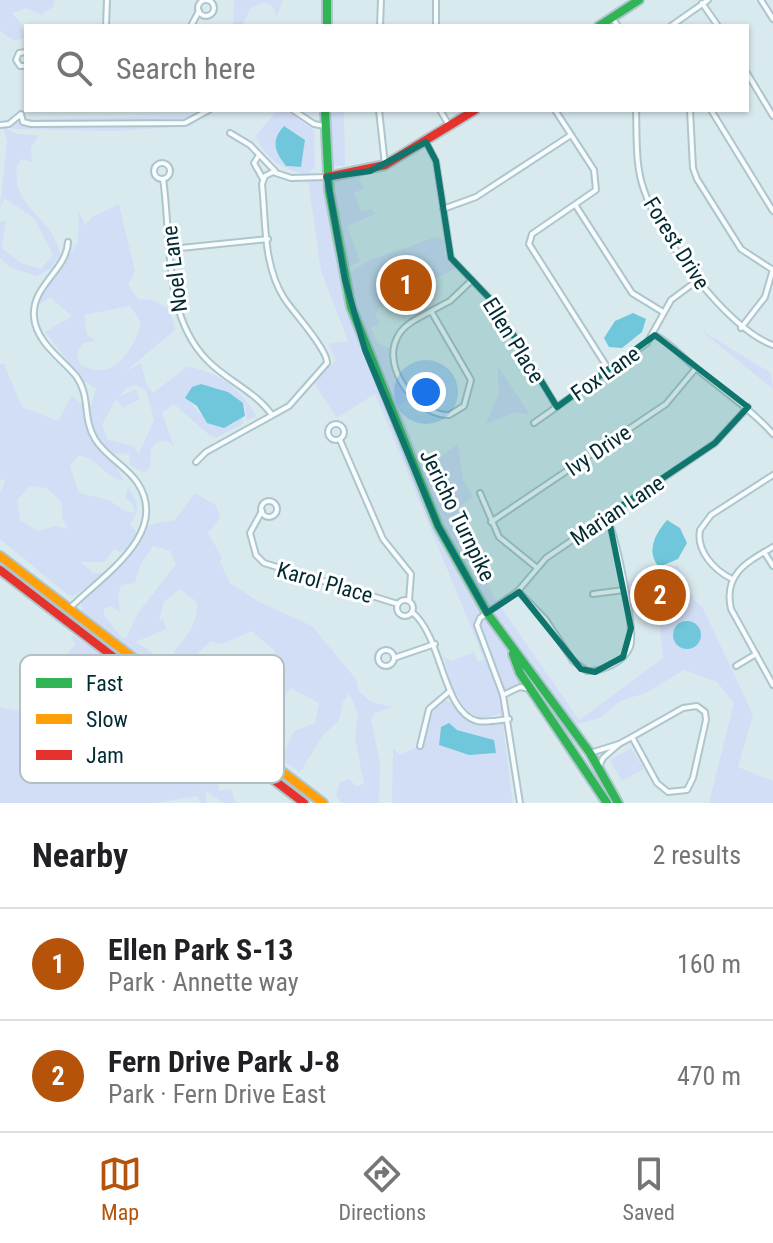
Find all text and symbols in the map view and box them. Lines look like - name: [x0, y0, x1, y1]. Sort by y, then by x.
- search box: [24, 24, 749, 112]
- icon: search: [52, 46, 96, 90]
- text: Search here: [116, 51, 256, 86]
- street label: Forest Drive: [638, 193, 715, 294]
- street label: Noel Lane: [157, 224, 192, 314]
- pin: 1: [380, 255, 432, 315]
- street label: Ellen Place: [478, 293, 549, 387]
- street label: Fox Lane: [566, 341, 644, 406]
- your location: [406, 372, 446, 412]
- street label: Ivy Drive: [561, 420, 636, 481]
- street label: Jericho Turnpike: [415, 445, 500, 585]
- street label: Marian Lane: [566, 470, 669, 551]
- street label: Karol Place: [274, 557, 376, 608]
- pin: 2: [634, 565, 686, 625]
- legend: [20, 655, 284, 783]
- text: Fast: [86, 671, 123, 696]
- text: Slow: [86, 707, 128, 732]
- text: Jam: [86, 743, 124, 768]
- text: Nearby: [32, 835, 128, 875]
- text: 2 results: [652, 840, 741, 870]
- text: Ellen Park S-13: [108, 932, 293, 967]
- text: 1: [51, 949, 65, 979]
- text: 160 m: [677, 949, 741, 979]
- text: Park · Annette way: [108, 967, 299, 997]
- text: Fern Drive Park J-8: [108, 1044, 340, 1079]
- text: 2: [51, 1061, 65, 1091]
- text: 470 m: [677, 1061, 741, 1091]
- text: Park · Fern Drive East: [108, 1079, 326, 1109]
- tab: Map: [98, 1152, 142, 1225]
- tab: Directions: [338, 1152, 426, 1225]
- tab: Saved: [623, 1152, 675, 1225]

